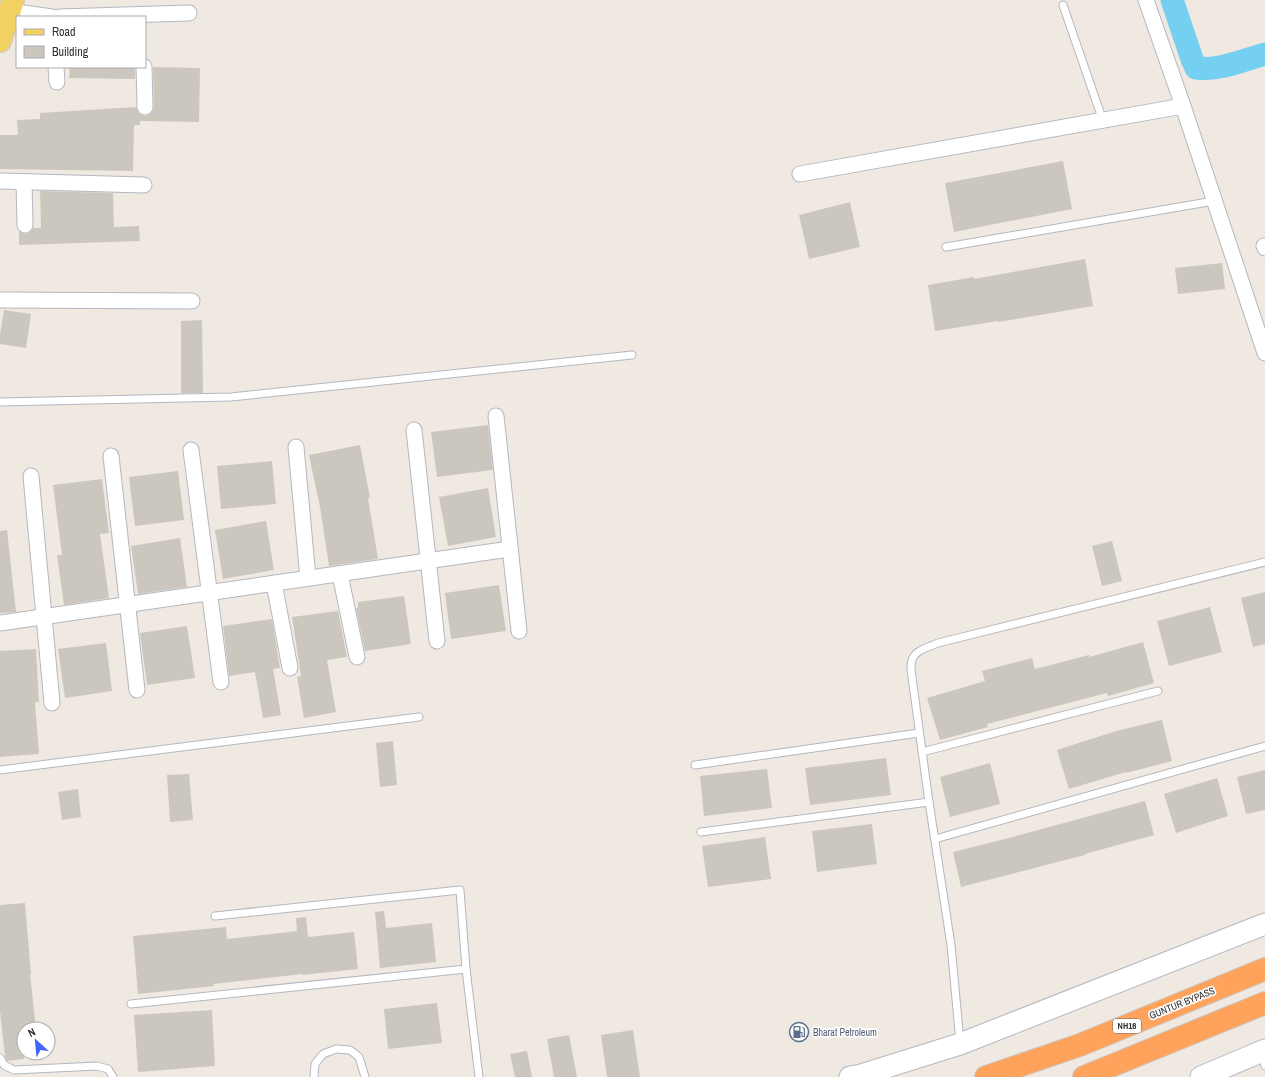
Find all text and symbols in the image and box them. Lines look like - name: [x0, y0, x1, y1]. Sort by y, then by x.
- legend: [16, 16, 146, 68]
- text: Road: [52, 24, 76, 40]
- text: Building: [52, 44, 89, 60]
- street label: GUNTUR BYPASS: [1147, 984, 1217, 1022]
- road number: NH16: [1113, 1019, 1141, 1033]
- north arrow: [16, 1021, 56, 1061]
- fuel station icon: Bharat Petroleum: [788, 1021, 810, 1043]
- text: N: [25, 1024, 38, 1040]
- place label: Bharat Petroleum: [813, 1026, 877, 1039]

